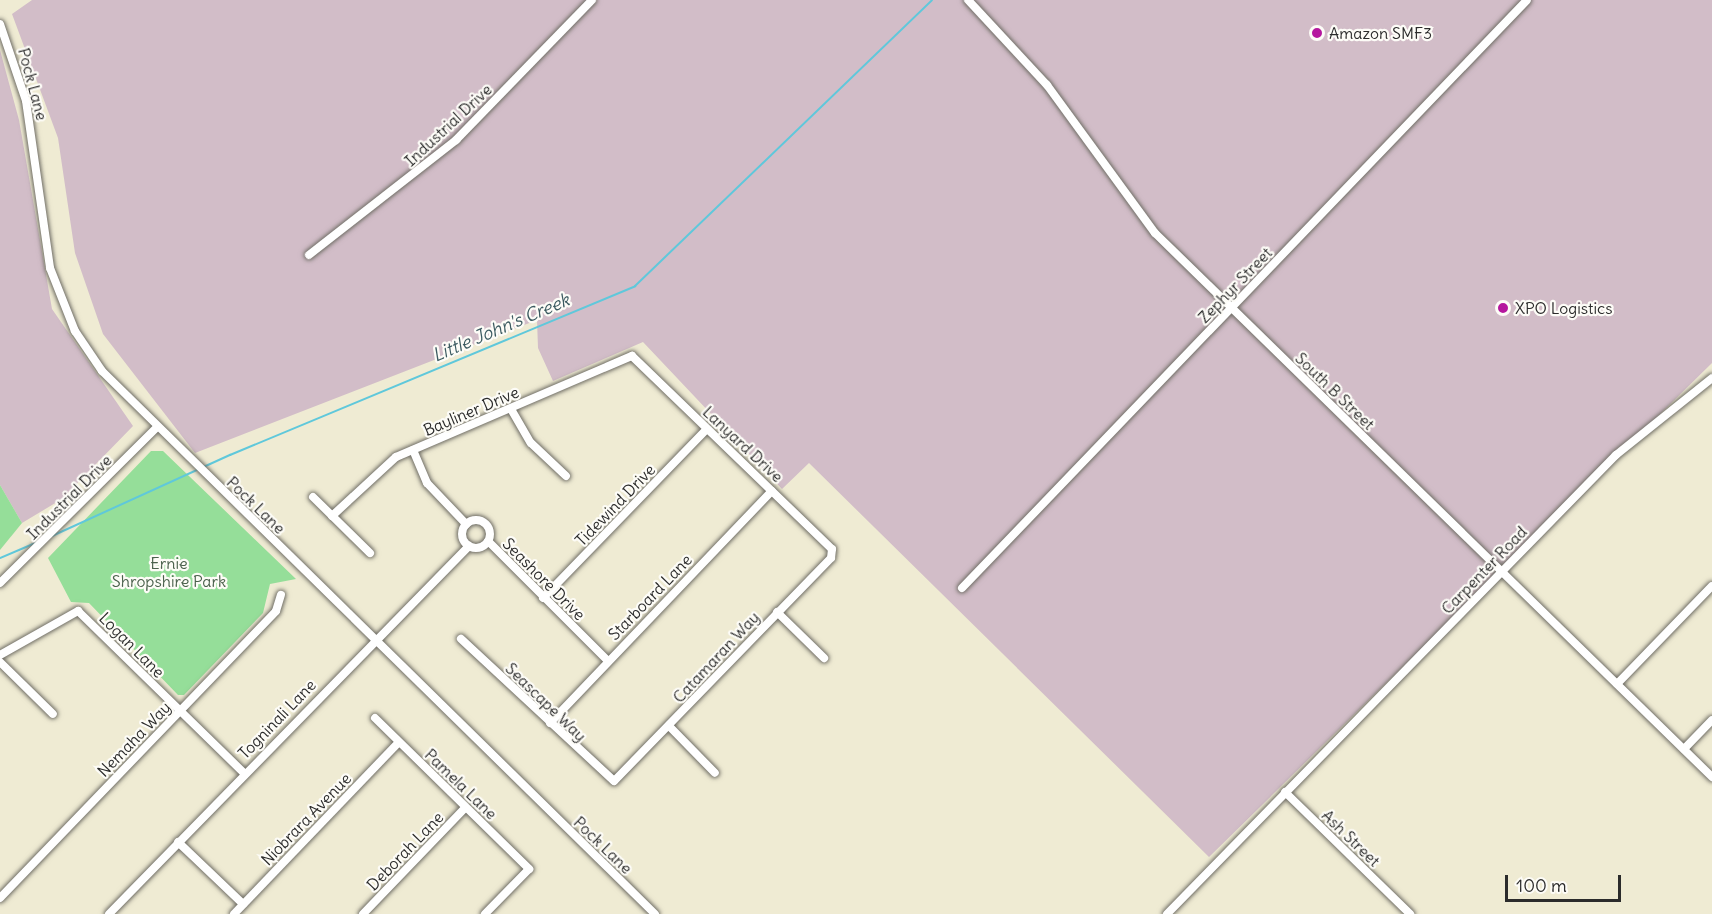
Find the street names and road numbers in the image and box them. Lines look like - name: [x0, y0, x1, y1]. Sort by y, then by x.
- street label: Pock Lane: [14, 46, 52, 122]
- street label: Industrial Drive: [400, 80, 496, 170]
- street label: Zephyr Street: [1194, 243, 1276, 327]
- street label: South B Street: [1291, 348, 1379, 434]
- street label: Bayliner Drive: [420, 382, 522, 440]
- street label: Lanyard Drive: [699, 402, 787, 486]
- street label: Industrial Drive: [23, 451, 115, 543]
- street label: Tidewind Drive: [571, 460, 659, 550]
- street label: Pock Lane: [223, 472, 289, 538]
- street label: Carpenter Road: [1437, 522, 1531, 618]
- street label: Seashore Drive: [499, 534, 589, 624]
- street label: Starboard Lane: [604, 550, 696, 644]
- street label: Catamaran Way: [669, 607, 763, 707]
- street label: Logan Lane: [95, 608, 169, 682]
- street label: Seascape Way: [502, 659, 590, 745]
- street label: Togninali Lane: [234, 675, 320, 763]
- street label: Nemaha Way: [93, 697, 175, 781]
- street label: Pamela Lane: [421, 745, 501, 823]
- street label: Niobrara Avenue: [257, 769, 355, 869]
- street label: Ash Street: [1318, 806, 1384, 870]
- street label: Deborah Lane: [363, 808, 447, 894]
- street label: Pock Lane: [570, 812, 636, 878]

